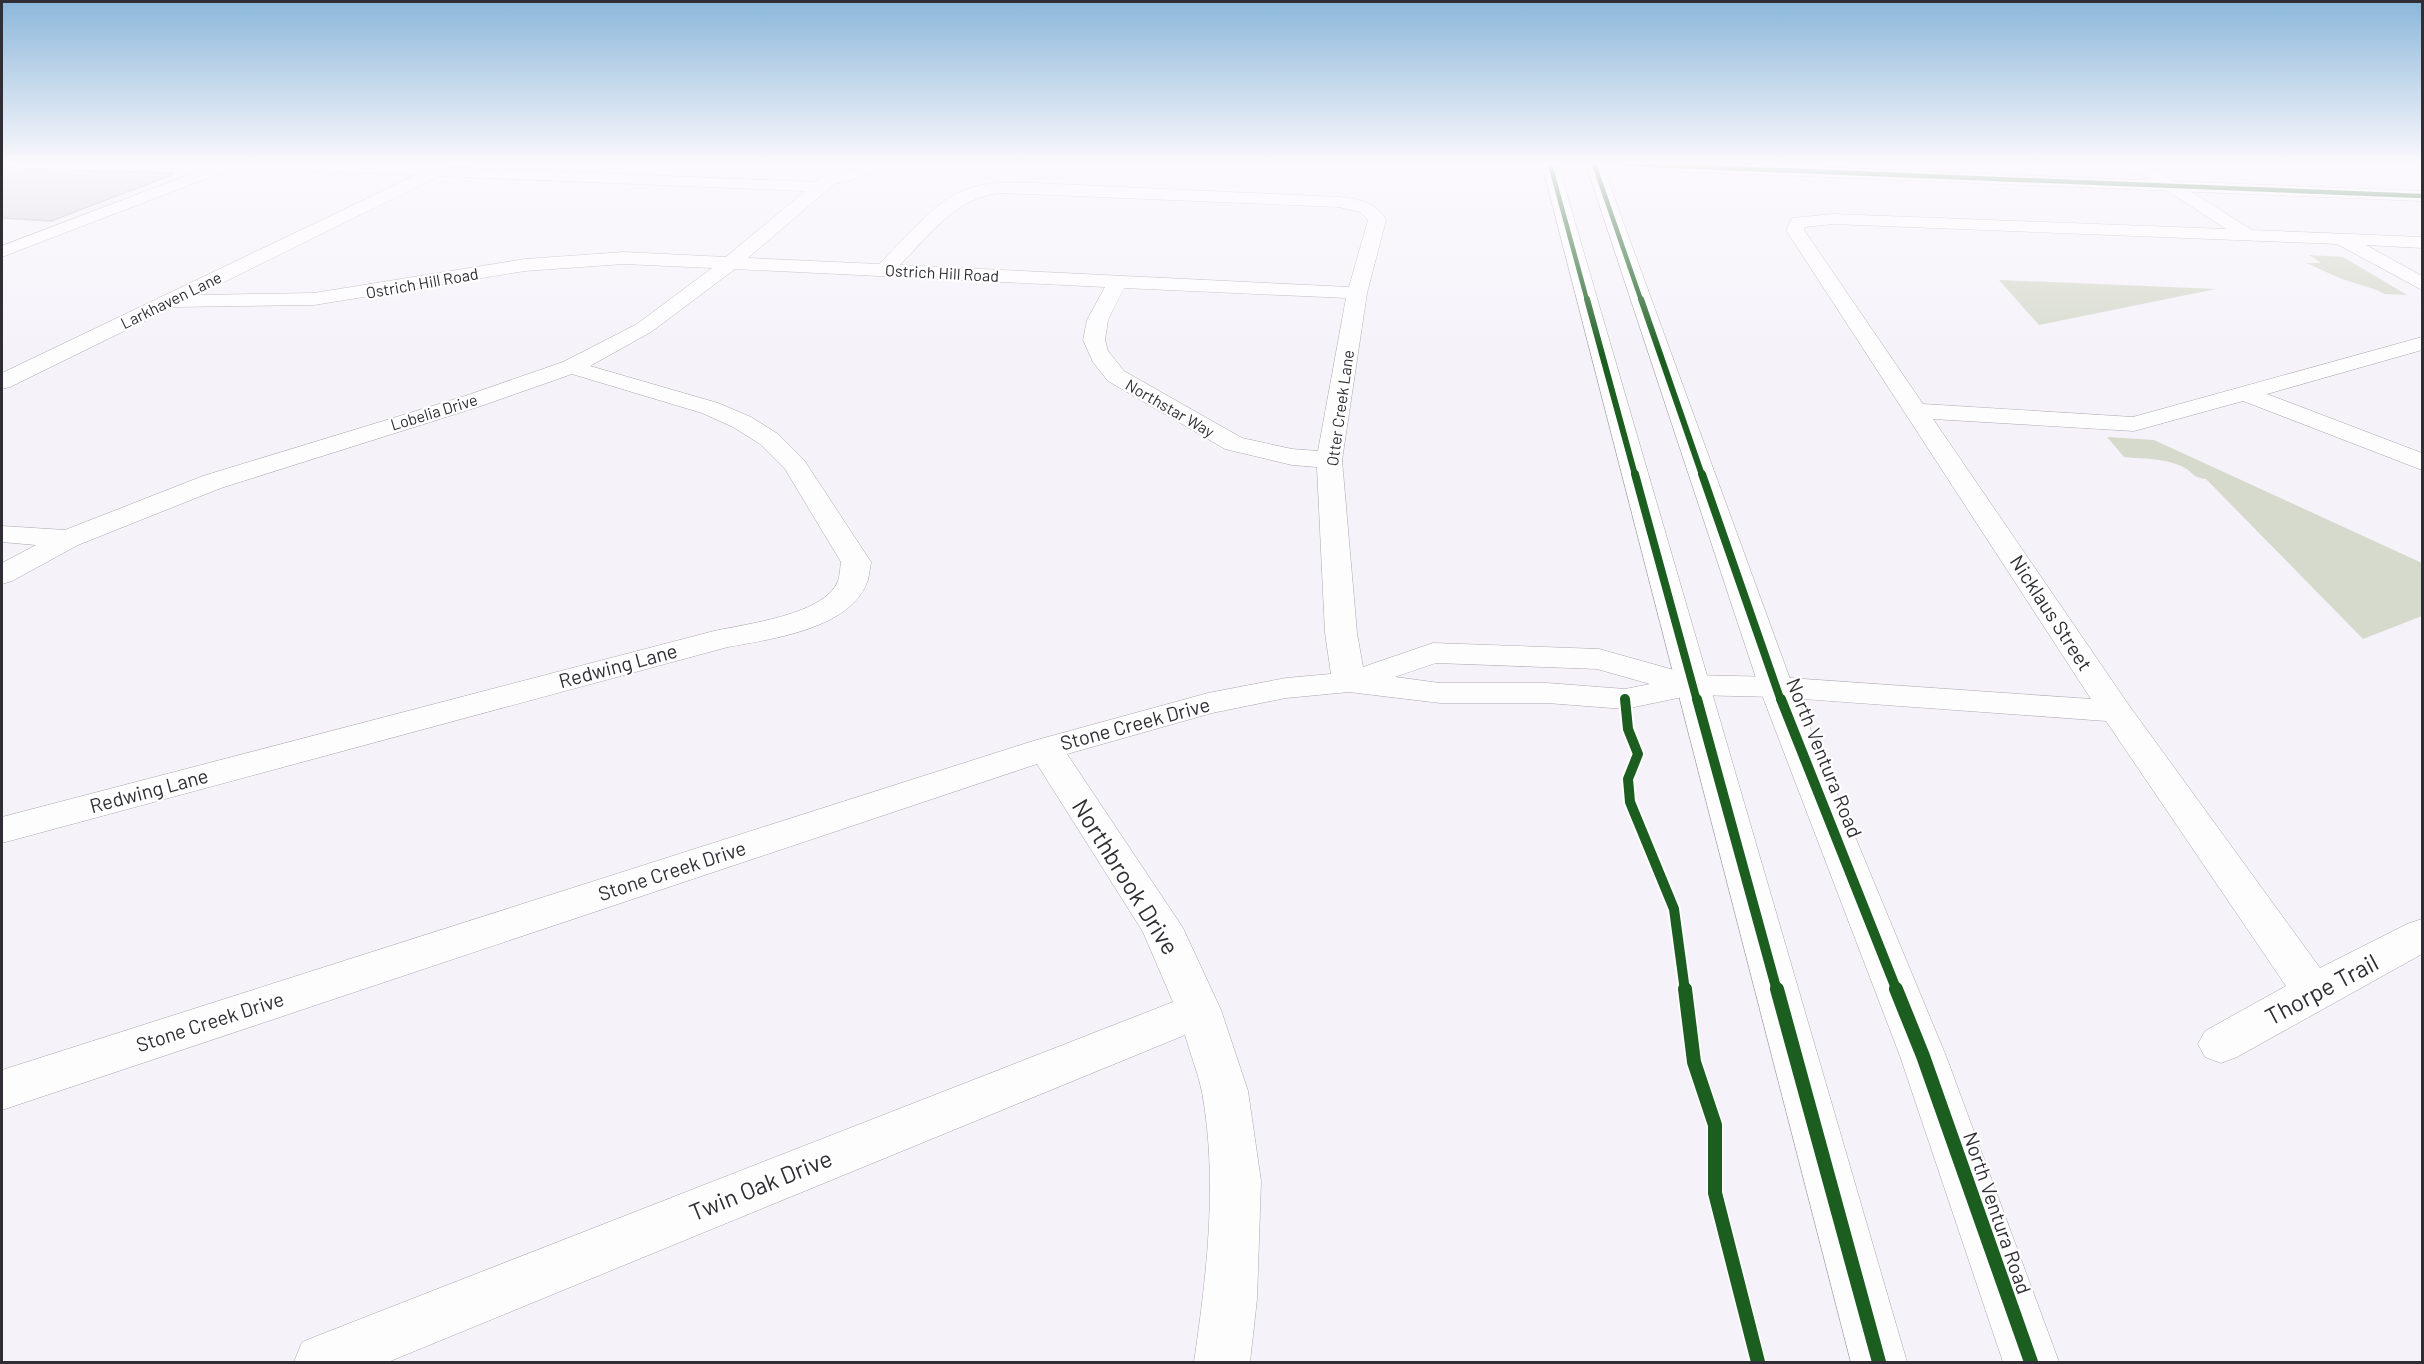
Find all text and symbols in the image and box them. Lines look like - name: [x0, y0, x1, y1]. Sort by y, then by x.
- street label: Ostrich Hill Road: [885, 260, 999, 285]
- street label: Ostrich Hill Road: [364, 263, 480, 302]
- street label: Larkhaven Lane: [117, 267, 224, 332]
- street label: Otter Creek Lane: [1322, 349, 1357, 467]
- street label: Northstar Way: [1122, 374, 1219, 441]
- street label: Lobelia Drive: [388, 389, 480, 434]
- street label: Nicklaus Street: [2006, 550, 2098, 675]
- street label: Redwing Lane: [556, 638, 680, 692]
- street label: North Ventura Road: [1782, 674, 1868, 841]
- street label: Stone Creek Drive: [1057, 692, 1212, 755]
- street label: Redwing Lane: [87, 763, 211, 817]
- street label: Northbrook Drive: [1067, 793, 1186, 959]
- street label: Stone Creek Drive: [595, 835, 749, 905]
- street label: Thorpe Trail: [2260, 947, 2383, 1031]
- street label: Stone Creek Drive: [133, 986, 287, 1056]
- street label: North Ventura Road: [1959, 1128, 2037, 1297]
- street label: Twin Oak Drive: [685, 1143, 836, 1226]

